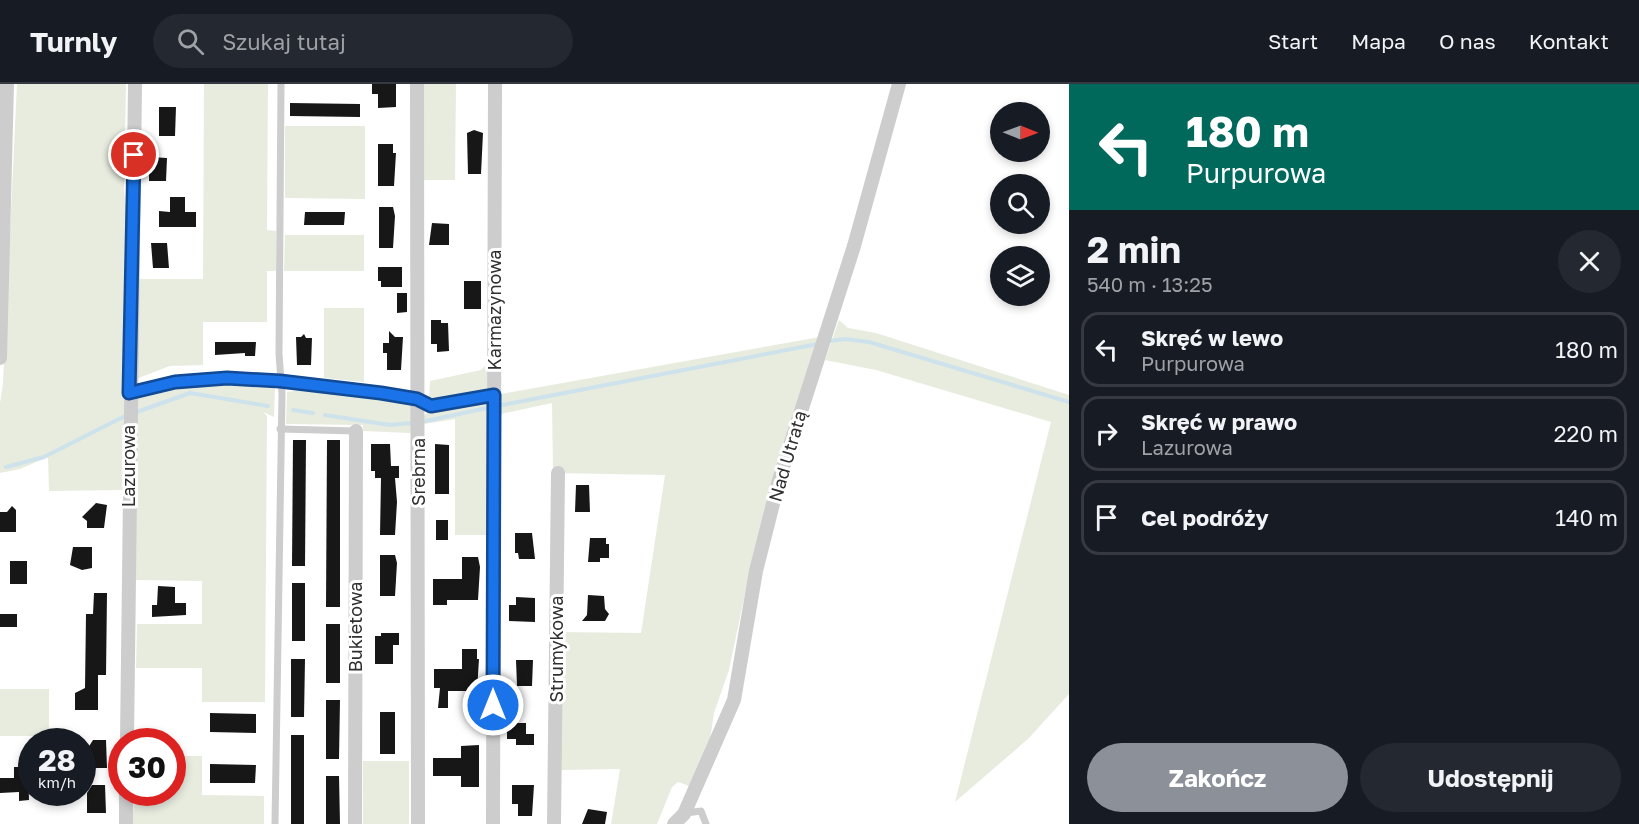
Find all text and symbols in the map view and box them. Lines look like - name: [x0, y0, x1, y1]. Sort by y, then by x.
- search box: [153, 14, 573, 68]
- text: Turnly: [30, 25, 117, 58]
- icon: search: [174, 25, 207, 58]
- text: Szukaj tutaj: [222, 28, 346, 55]
- text: Start: [1268, 28, 1318, 54]
- text: Mapa: [1351, 28, 1406, 54]
- text: O nas: [1439, 28, 1496, 54]
- text: Kontakt: [1529, 28, 1609, 54]
- north arrow: [990, 102, 1050, 162]
- map controls: [990, 102, 1050, 306]
- text: 180 m: [1186, 106, 1309, 156]
- icon: left: [1087, 108, 1165, 186]
- pin: [108, 129, 159, 180]
- icon: arrive: [117, 138, 150, 171]
- text: Purpurowa: [1186, 157, 1326, 189]
- button: search: [990, 174, 1050, 234]
- text: 2 min: [1087, 228, 1181, 271]
- button: close: [1558, 230, 1621, 293]
- button: layers: [990, 246, 1050, 306]
- street label: Karmazynowa: [483, 249, 505, 371]
- text: 540 m · 13:25: [1087, 272, 1213, 296]
- text: Skręć w lewo: [1141, 324, 1283, 351]
- icon: left: [1090, 333, 1123, 366]
- text: 180 m: [1555, 336, 1618, 363]
- text: Purpurowa: [1141, 351, 1245, 375]
- street label: Nad Utratą: [763, 408, 811, 504]
- text: Skręć w prawo: [1141, 408, 1297, 435]
- icon: right: [1090, 417, 1123, 450]
- text: 220 m: [1554, 420, 1618, 447]
- street label: Lazurowa: [117, 425, 139, 507]
- text: Lazurowa: [1141, 435, 1233, 459]
- street label: Srebrna: [407, 438, 429, 506]
- icon: arrive: [1090, 501, 1123, 534]
- text: Cel podróży: [1141, 504, 1269, 531]
- text: 140 m: [1555, 504, 1618, 531]
- street label: Bukietowa: [344, 582, 366, 672]
- street label: Strumykowa: [545, 596, 567, 702]
- position arrow: [461, 673, 525, 737]
- speed limit sign: 30: [108, 728, 186, 806]
- text: 28: [38, 742, 76, 778]
- button: Zakończ: [1087, 743, 1348, 812]
- button: Udostępnij: [1360, 743, 1621, 812]
- text: km/h: [38, 773, 76, 791]

